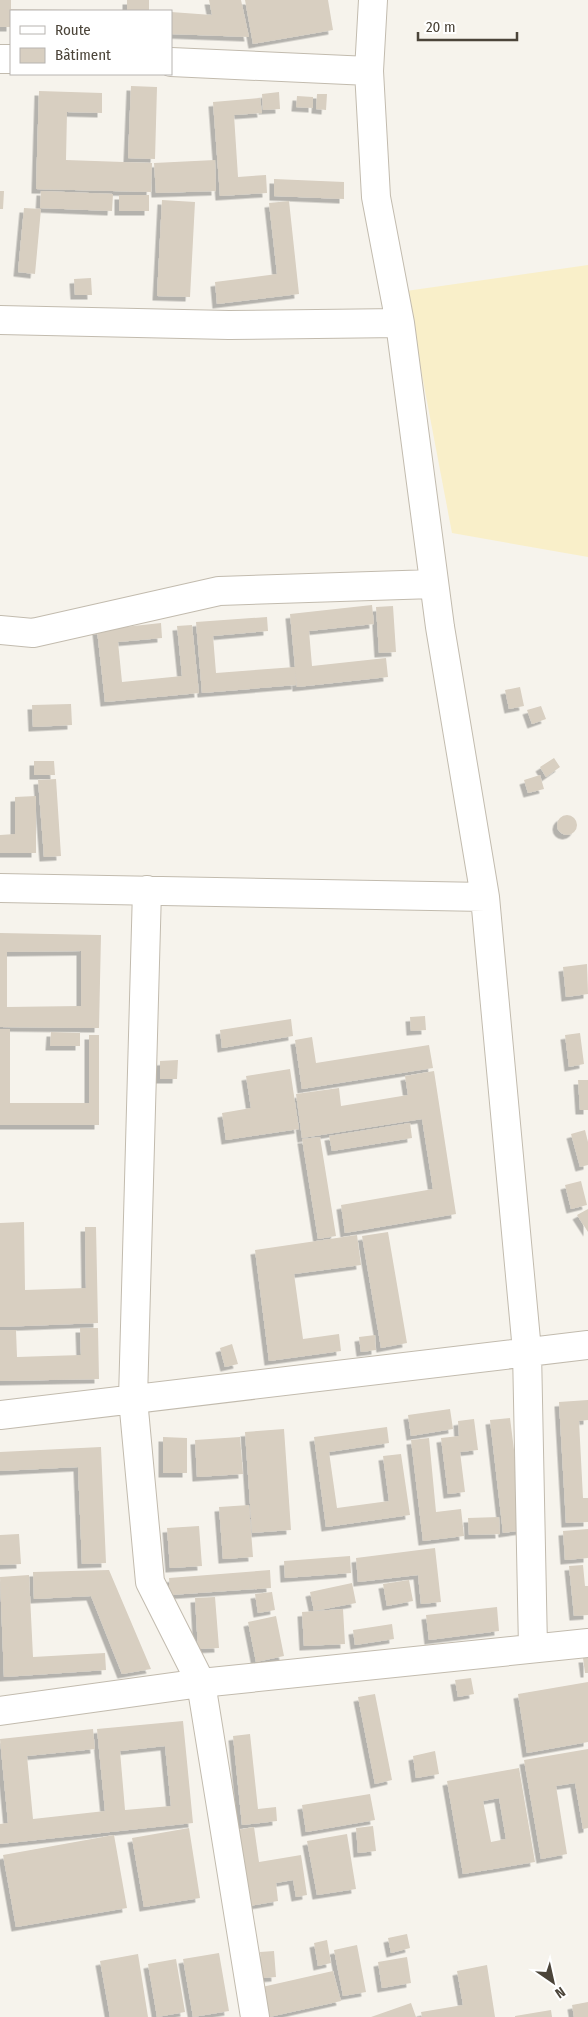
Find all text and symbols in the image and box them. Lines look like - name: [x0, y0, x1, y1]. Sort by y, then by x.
- legend: [10, 10, 172, 75]
- scale bar: [418, 10, 517, 42]
- text: 20 m: [426, 18, 456, 36]
- text: Route: [55, 21, 91, 39]
- text: Bâtiment: [55, 46, 111, 64]
- north arrow: [528, 1957, 578, 2007]
- text: N: [552, 1983, 568, 2002]

